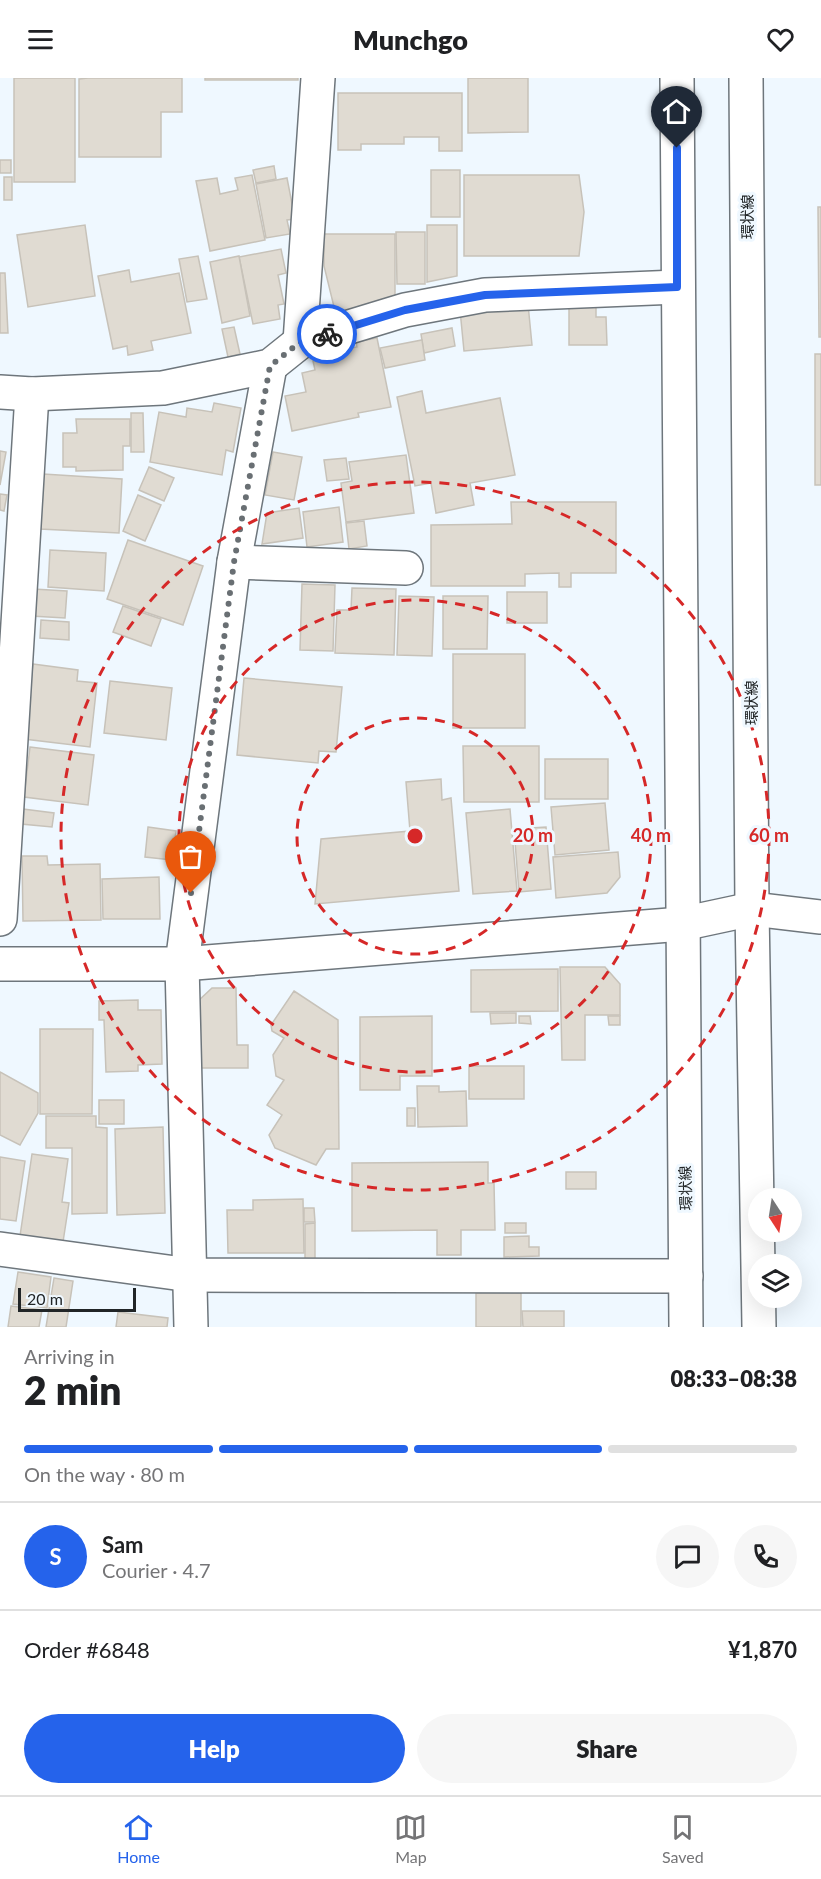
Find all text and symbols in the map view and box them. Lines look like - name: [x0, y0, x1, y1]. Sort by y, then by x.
- icon: menu: [24, 23, 57, 56]
- text: Munchgo: [353, 23, 468, 56]
- icon: heart: [764, 23, 797, 56]
- pin: [651, 86, 702, 148]
- icon: home: [660, 95, 693, 128]
- street label: 環状線: [738, 194, 756, 240]
- courier: [297, 304, 357, 364]
- icon: bike: [311, 318, 344, 351]
- street label: 環状線: [742, 680, 760, 726]
- text: 20 m: [513, 824, 553, 846]
- text: 40 m: [631, 824, 671, 846]
- text: 60 m: [749, 824, 789, 846]
- centre of rings: [405, 826, 425, 846]
- pin: [165, 831, 216, 893]
- icon: bag: [174, 840, 207, 873]
- street label: 環状線: [676, 1165, 694, 1211]
- north arrow: [748, 1188, 802, 1242]
- map controls: [748, 1188, 802, 1308]
- button: layers: [748, 1254, 802, 1308]
- scale bar: [18, 1285, 136, 1312]
- text: 20 m: [27, 1289, 63, 1308]
- text: Arriving in: [24, 1344, 115, 1368]
- text: 08:33–08:38: [671, 1365, 797, 1392]
- text: 2 min: [24, 1367, 121, 1413]
- text: On the way · 80 m: [24, 1462, 185, 1486]
- button: chat: [656, 1525, 719, 1588]
- button: phone: [734, 1525, 797, 1588]
- text: Sam: [102, 1531, 144, 1558]
- text: S: [49, 1543, 62, 1570]
- text: Courier · 4.7: [102, 1558, 211, 1582]
- text: Order #6848: [24, 1636, 150, 1663]
- text: ¥1,870: [728, 1636, 797, 1663]
- button: Help: [24, 1714, 405, 1783]
- button: Share: [417, 1714, 797, 1783]
- tab: Home: [117, 1811, 160, 1866]
- tab: Map: [394, 1811, 427, 1866]
- tab: Saved: [662, 1811, 704, 1866]

